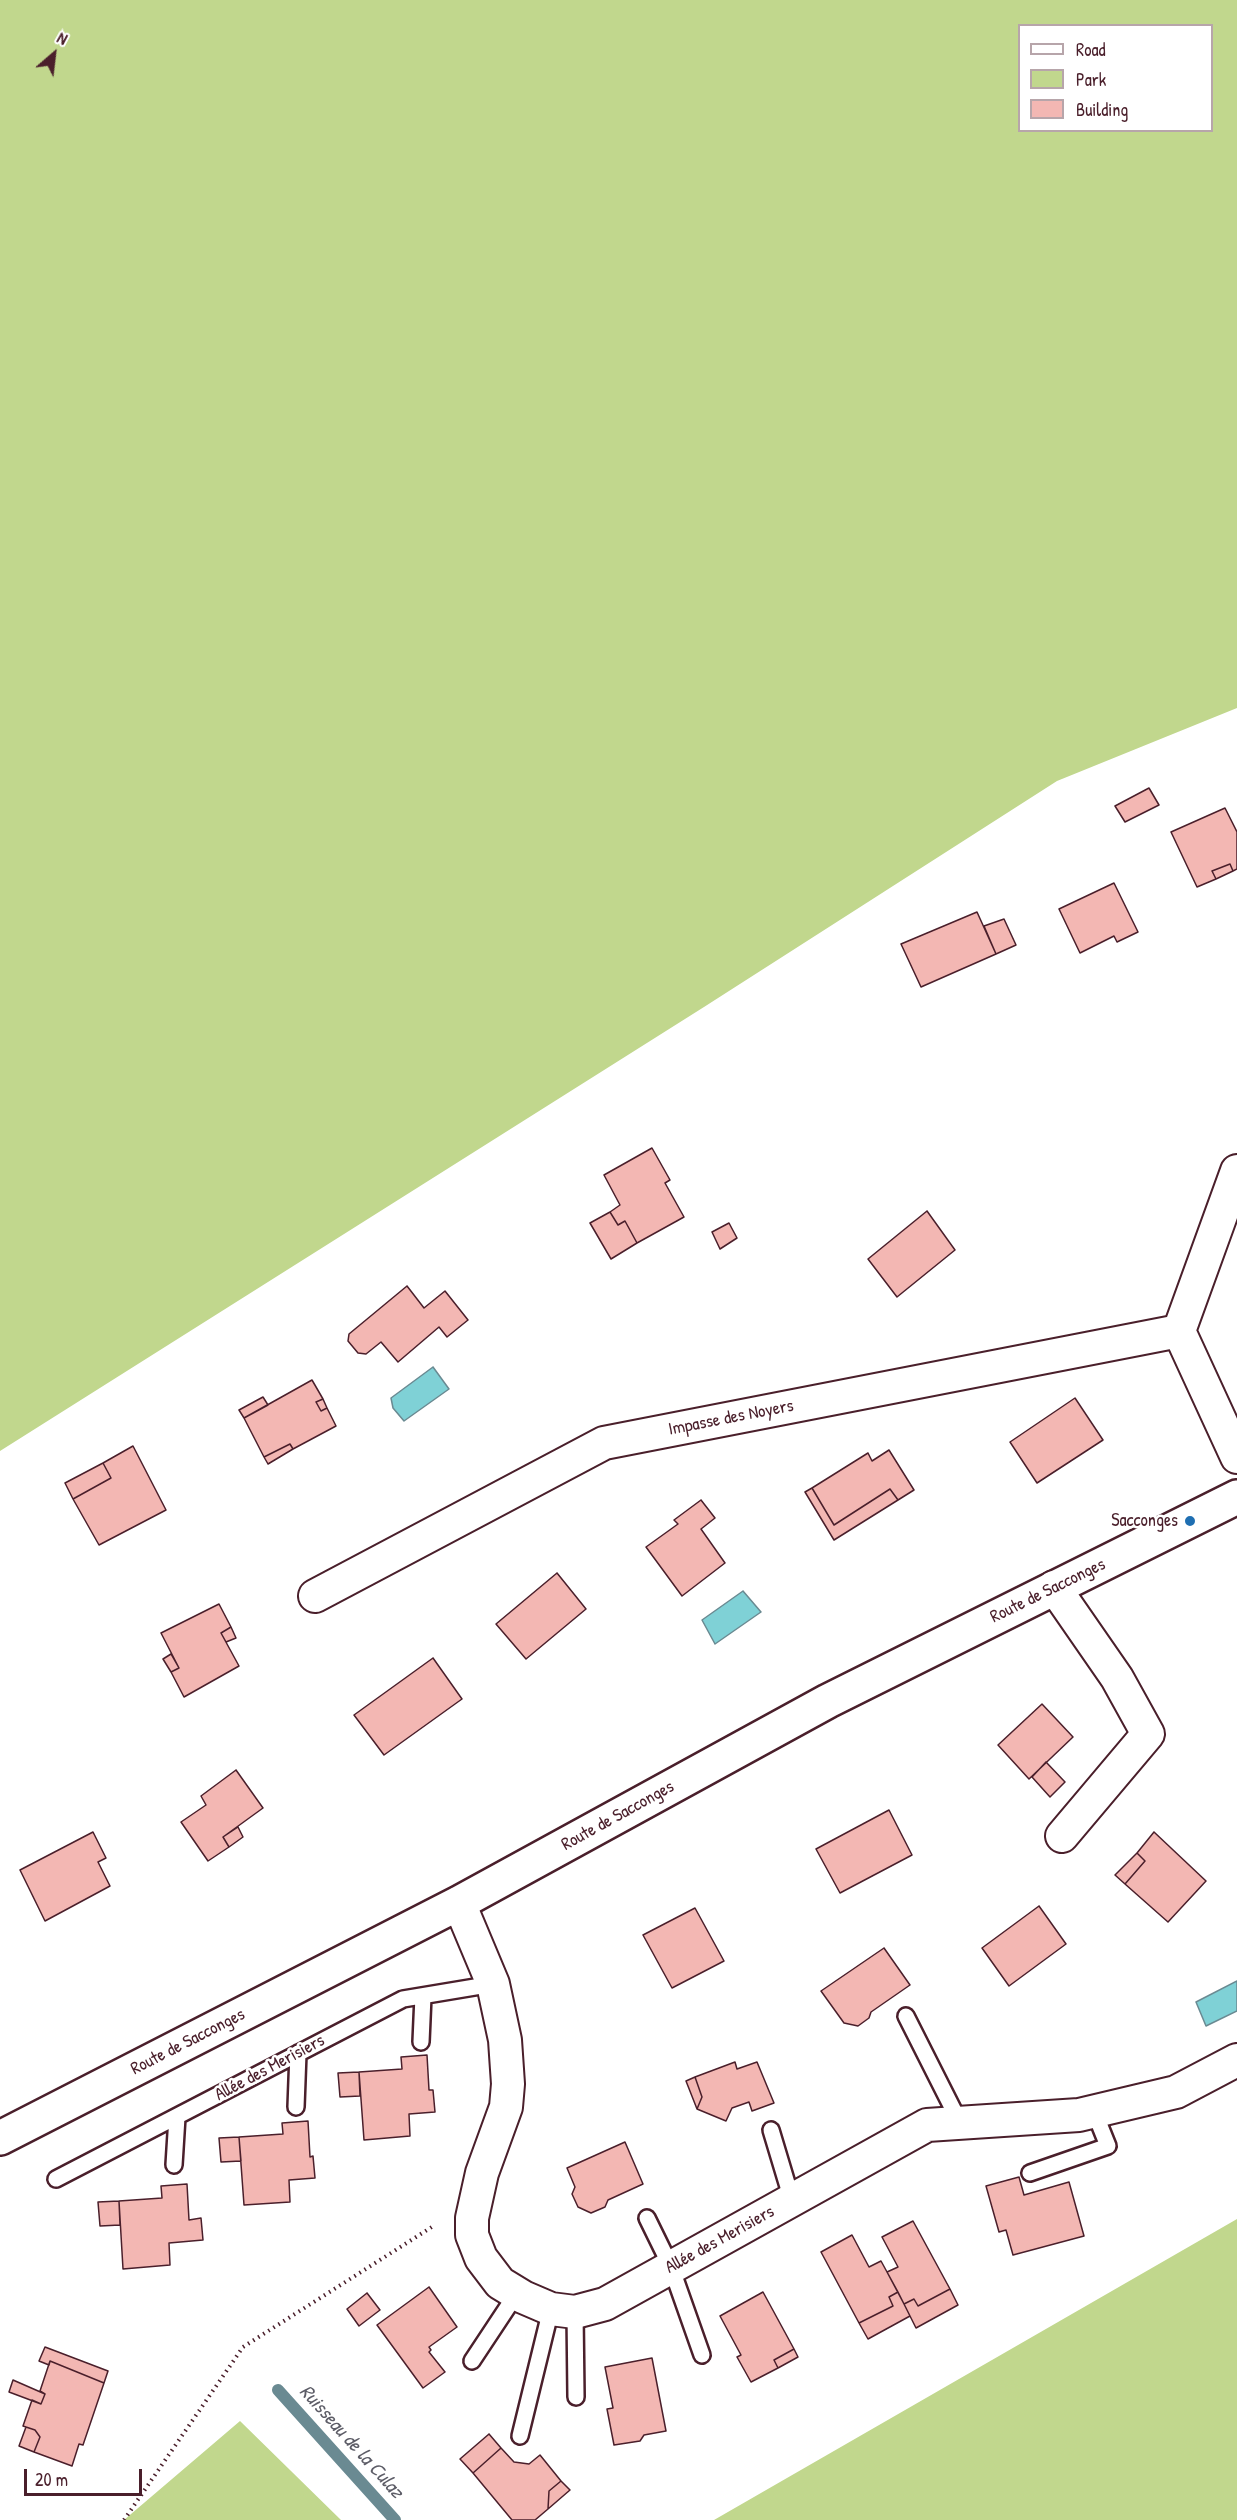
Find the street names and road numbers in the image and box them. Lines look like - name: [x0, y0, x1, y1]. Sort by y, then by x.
- street label: Impasse des Noyers: [667, 1395, 795, 1441]
- street label: Route de Sacconges: [987, 1554, 1109, 1628]
- street label: Route de Sacconges: [558, 1776, 678, 1856]
- street label: Route de Sacconges: [127, 2004, 249, 2080]
- street label: Allée des Merisiers: [211, 2030, 329, 2106]
- street label: Allée des Merisiers: [662, 2201, 778, 2279]

